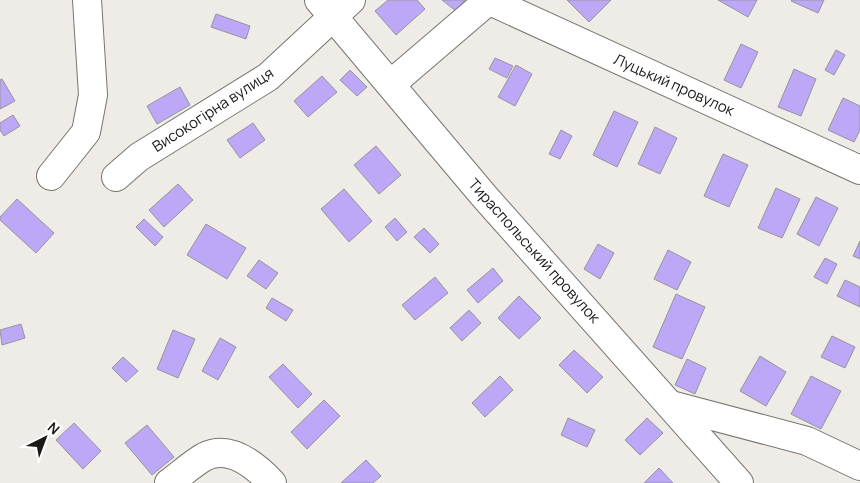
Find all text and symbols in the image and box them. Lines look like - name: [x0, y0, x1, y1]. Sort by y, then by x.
- street label: Луцький провулок: [611, 48, 738, 121]
- street label: Високогірна вулиця: [148, 62, 277, 157]
- street label: Тираспольський провулок: [464, 174, 605, 328]
- north arrow: [20, 413, 70, 463]
- text: N: [44, 418, 64, 438]

